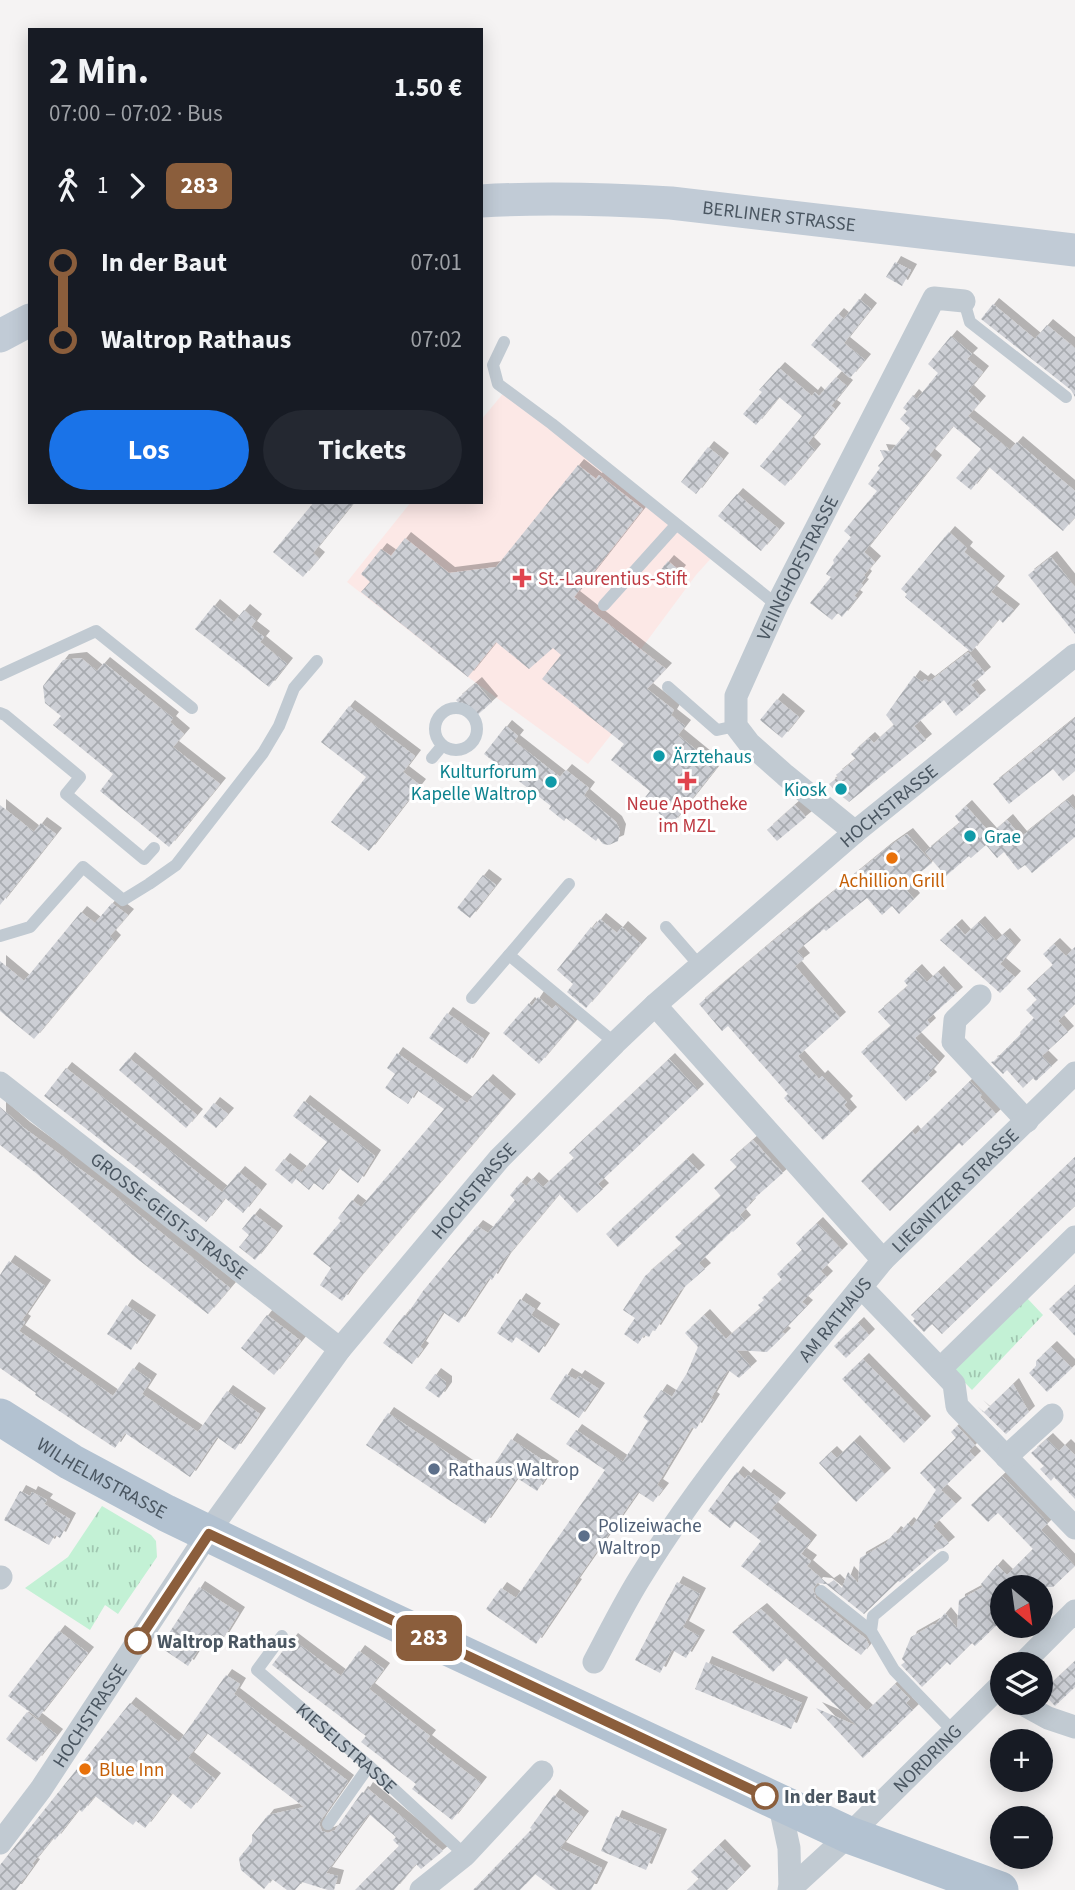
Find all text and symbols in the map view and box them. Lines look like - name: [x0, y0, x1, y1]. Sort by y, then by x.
- text: 2 Min.: [49, 44, 149, 98]
- text: 1.50 €: [394, 69, 462, 106]
- text: 07:00 – 07:02 · Bus: [49, 97, 223, 130]
- icon: walk: [49, 167, 87, 205]
- icon: forward: [118, 167, 156, 205]
- text: 283: [180, 168, 218, 203]
- text: 1: [97, 169, 108, 202]
- street label: BERLINER STRASSE: [701, 195, 857, 239]
- text: In der Baut: [101, 244, 227, 281]
- text: 07:01: [411, 246, 462, 279]
- text: Waltrop Rathaus: [101, 321, 291, 358]
- text: 07:02: [411, 323, 462, 356]
- button: Los: [49, 410, 249, 490]
- button: Tickets: [263, 410, 462, 490]
- street label: VEIINGHOFSTRASSE: [751, 491, 846, 645]
- place label: St.-Laurentius-Stift: [538, 566, 688, 593]
- marker: St.-Laurentius-Stift: [512, 568, 532, 588]
- place label: Ärztehaus: [673, 744, 752, 771]
- marker: Ärztehaus: [651, 748, 667, 764]
- street label: HOCHSTRASSE: [834, 758, 944, 854]
- place label: Kulturforum Kapelle Waltrop: [411, 759, 537, 808]
- marker: Neue Apotheke im MZL: [679, 773, 695, 789]
- marker: Kulturforum Kapelle Waltrop: [543, 774, 559, 790]
- place label: Kiosk: [784, 777, 828, 804]
- marker: Kiosk: [833, 781, 849, 797]
- place label: Neue Apotheke im MZL: [627, 791, 747, 840]
- place label: Grae: [984, 824, 1021, 851]
- marker: Grae: [962, 828, 978, 844]
- marker: Achillion Grill: [884, 850, 900, 866]
- place label: Achillion Grill: [839, 868, 945, 895]
- street label: LIEGNITZER STRASSE: [886, 1123, 1025, 1260]
- street label: HOCHSTRASSE: [425, 1137, 523, 1246]
- street label: GROSSE-GEIST-STRASSE: [84, 1147, 253, 1287]
- street label: AM RATHAUS: [793, 1272, 879, 1368]
- street label: WILHELMSTRASSE: [31, 1432, 172, 1526]
- place label: Rathaus Waltrop: [448, 1457, 579, 1484]
- marker: Rathaus Waltrop: [426, 1461, 442, 1477]
- place label: Polizeiwache Waltrop: [598, 1513, 702, 1562]
- marker: Polizeiwache Waltrop: [576, 1528, 592, 1544]
- north arrow: [990, 1575, 1054, 1638]
- map controls: [990, 1575, 1053, 1869]
- line badge: 283: [389, 1615, 469, 1661]
- text: 283: [410, 1620, 448, 1655]
- marker: Waltrop Rathaus: [125, 1628, 151, 1654]
- place label: Waltrop Rathaus: [157, 1629, 296, 1656]
- button: layers: [990, 1652, 1053, 1715]
- street label: HOCHSTRASSE: [47, 1659, 135, 1773]
- street label: KIESELSTRASSE: [290, 1697, 402, 1800]
- street label: NORDRING: [888, 1719, 969, 1799]
- button: +: [990, 1729, 1053, 1792]
- place label: Blue Inn: [99, 1757, 164, 1784]
- marker: Blue Inn: [77, 1761, 93, 1777]
- marker: In der Baut: [752, 1783, 778, 1809]
- place label: In der Baut: [784, 1784, 876, 1811]
- button: −: [990, 1806, 1053, 1869]

